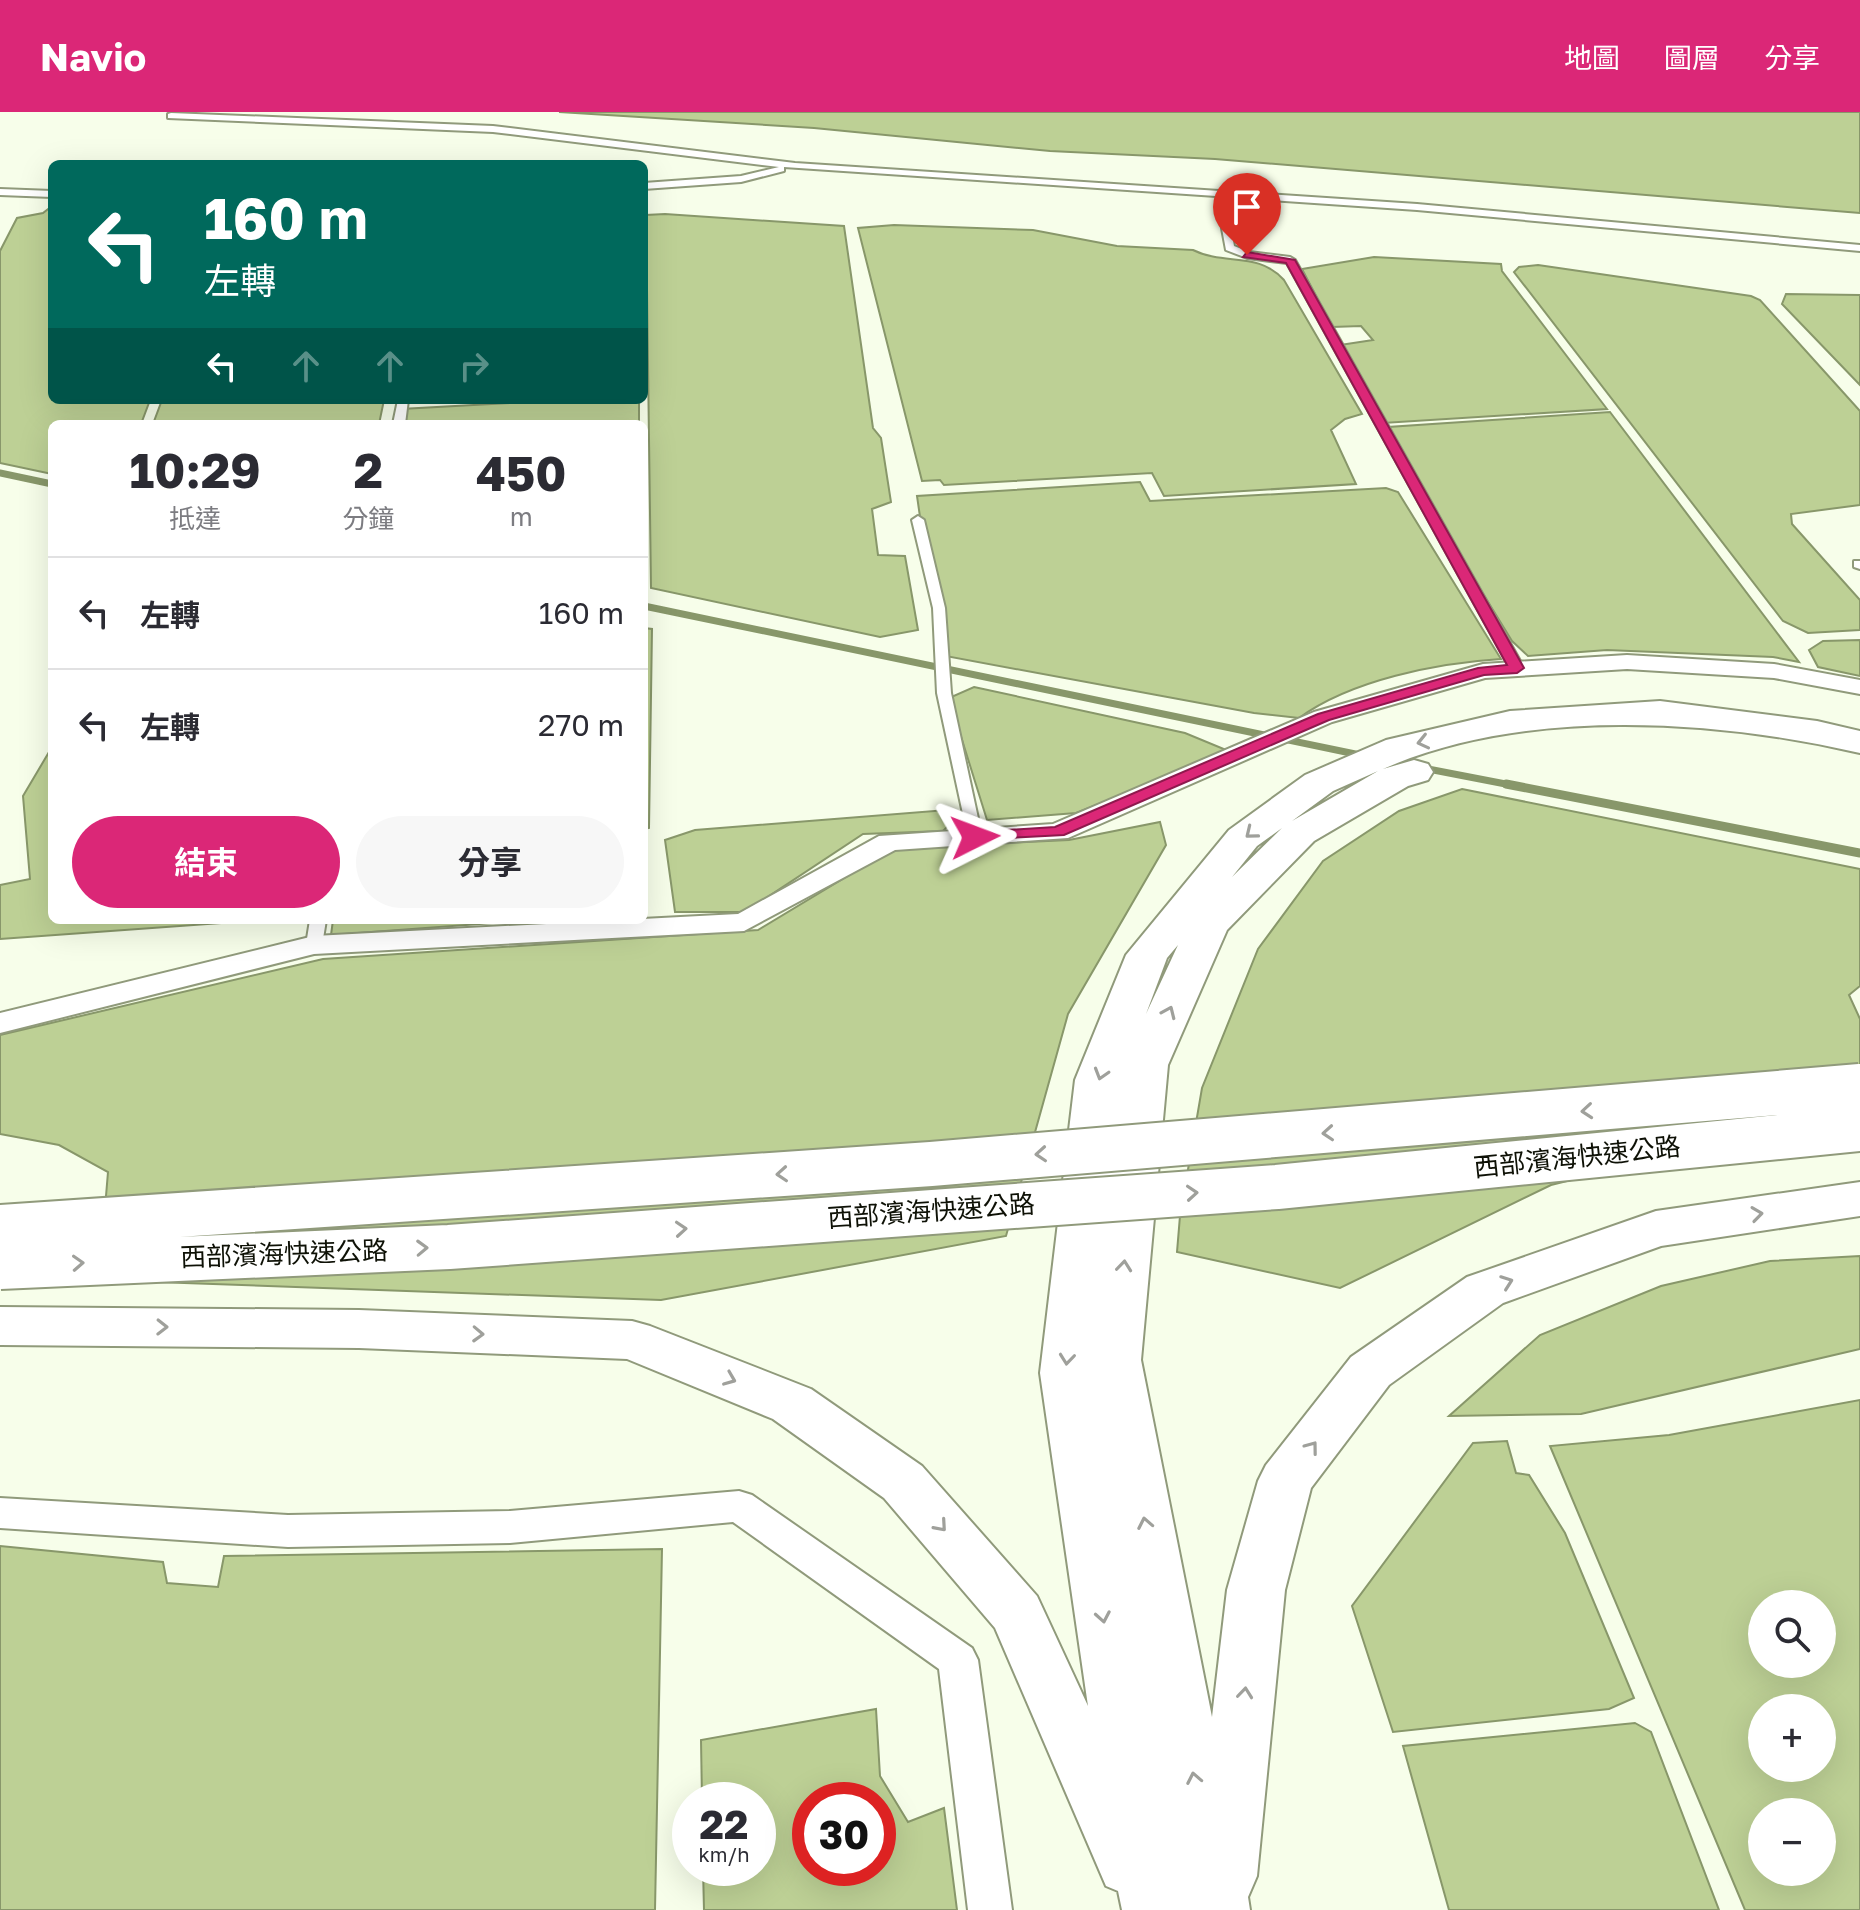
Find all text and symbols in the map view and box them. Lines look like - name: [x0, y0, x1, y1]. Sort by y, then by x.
- text: Navio: [40, 34, 146, 79]
- text: 地圖: [1564, 41, 1620, 74]
- text: 圖層: [1664, 41, 1720, 74]
- text: 分享: [1764, 41, 1820, 74]
- pin: [1213, 173, 1281, 255]
- text: 160 m: [204, 184, 368, 251]
- icon: arrive: [1225, 185, 1269, 229]
- icon: left: [72, 192, 176, 296]
- text: 左轉: [204, 259, 276, 302]
- icon: left: [200, 344, 244, 388]
- icon: ahead: [284, 344, 328, 388]
- icon: ahead: [368, 344, 412, 388]
- icon: right: [452, 344, 496, 388]
- text: 10:29: [130, 441, 261, 499]
- text: 2: [354, 441, 383, 499]
- text: 450: [476, 444, 566, 502]
- text: m: [510, 501, 533, 532]
- text: 抵達: [169, 503, 221, 534]
- text: 分鐘: [342, 503, 394, 534]
- icon: left: [72, 591, 116, 635]
- text: 160 m: [539, 595, 624, 631]
- text: 左轉: [140, 597, 200, 633]
- icon: left: [72, 703, 116, 747]
- text: 270 m: [538, 707, 624, 743]
- text: 左轉: [140, 709, 200, 745]
- one-way arrow: [1417, 733, 1430, 750]
- position arrow: [933, 795, 1017, 879]
- button: 結束: [72, 816, 340, 908]
- button: 分享: [356, 816, 624, 908]
- one-way arrow: [1245, 824, 1260, 838]
- one-way arrow: [1159, 1006, 1175, 1021]
- one-way arrow: [1094, 1067, 1110, 1080]
- one-way arrow: [1580, 1102, 1593, 1119]
- one-way arrow: [1321, 1124, 1334, 1141]
- street label: 西部濱海快速公路: [1472, 1130, 1682, 1183]
- one-way arrow: [1034, 1145, 1047, 1162]
- one-way arrow: [775, 1165, 788, 1182]
- one-way arrow: [1186, 1185, 1199, 1202]
- street label: 西部濱海快速公路: [826, 1188, 1036, 1233]
- one-way arrow: [1750, 1206, 1764, 1223]
- one-way arrow: [675, 1221, 688, 1238]
- street label: 西部濱海快速公路: [179, 1234, 388, 1273]
- one-way arrow: [416, 1240, 429, 1257]
- one-way arrow: [72, 1255, 85, 1272]
- one-way arrow: [1116, 1259, 1133, 1272]
- one-way arrow: [1499, 1275, 1513, 1291]
- one-way arrow: [156, 1319, 169, 1336]
- one-way arrow: [472, 1325, 485, 1342]
- one-way arrow: [1059, 1353, 1076, 1366]
- one-way arrow: [722, 1369, 736, 1386]
- one-way arrow: [1302, 1441, 1316, 1455]
- one-way arrow: [931, 1516, 946, 1531]
- one-way arrow: [1138, 1516, 1155, 1530]
- map controls: [1748, 1590, 1836, 1886]
- button: search: [1748, 1590, 1836, 1678]
- one-way arrow: [1094, 1610, 1111, 1623]
- one-way arrow: [1236, 1686, 1253, 1699]
- button: +: [1748, 1694, 1836, 1782]
- one-way arrow: [1186, 1772, 1203, 1785]
- speed limit sign: 30: [792, 1782, 896, 1886]
- button: −: [1748, 1798, 1836, 1886]
- text: 22: [700, 1800, 748, 1848]
- text: km/h: [699, 1842, 749, 1866]

